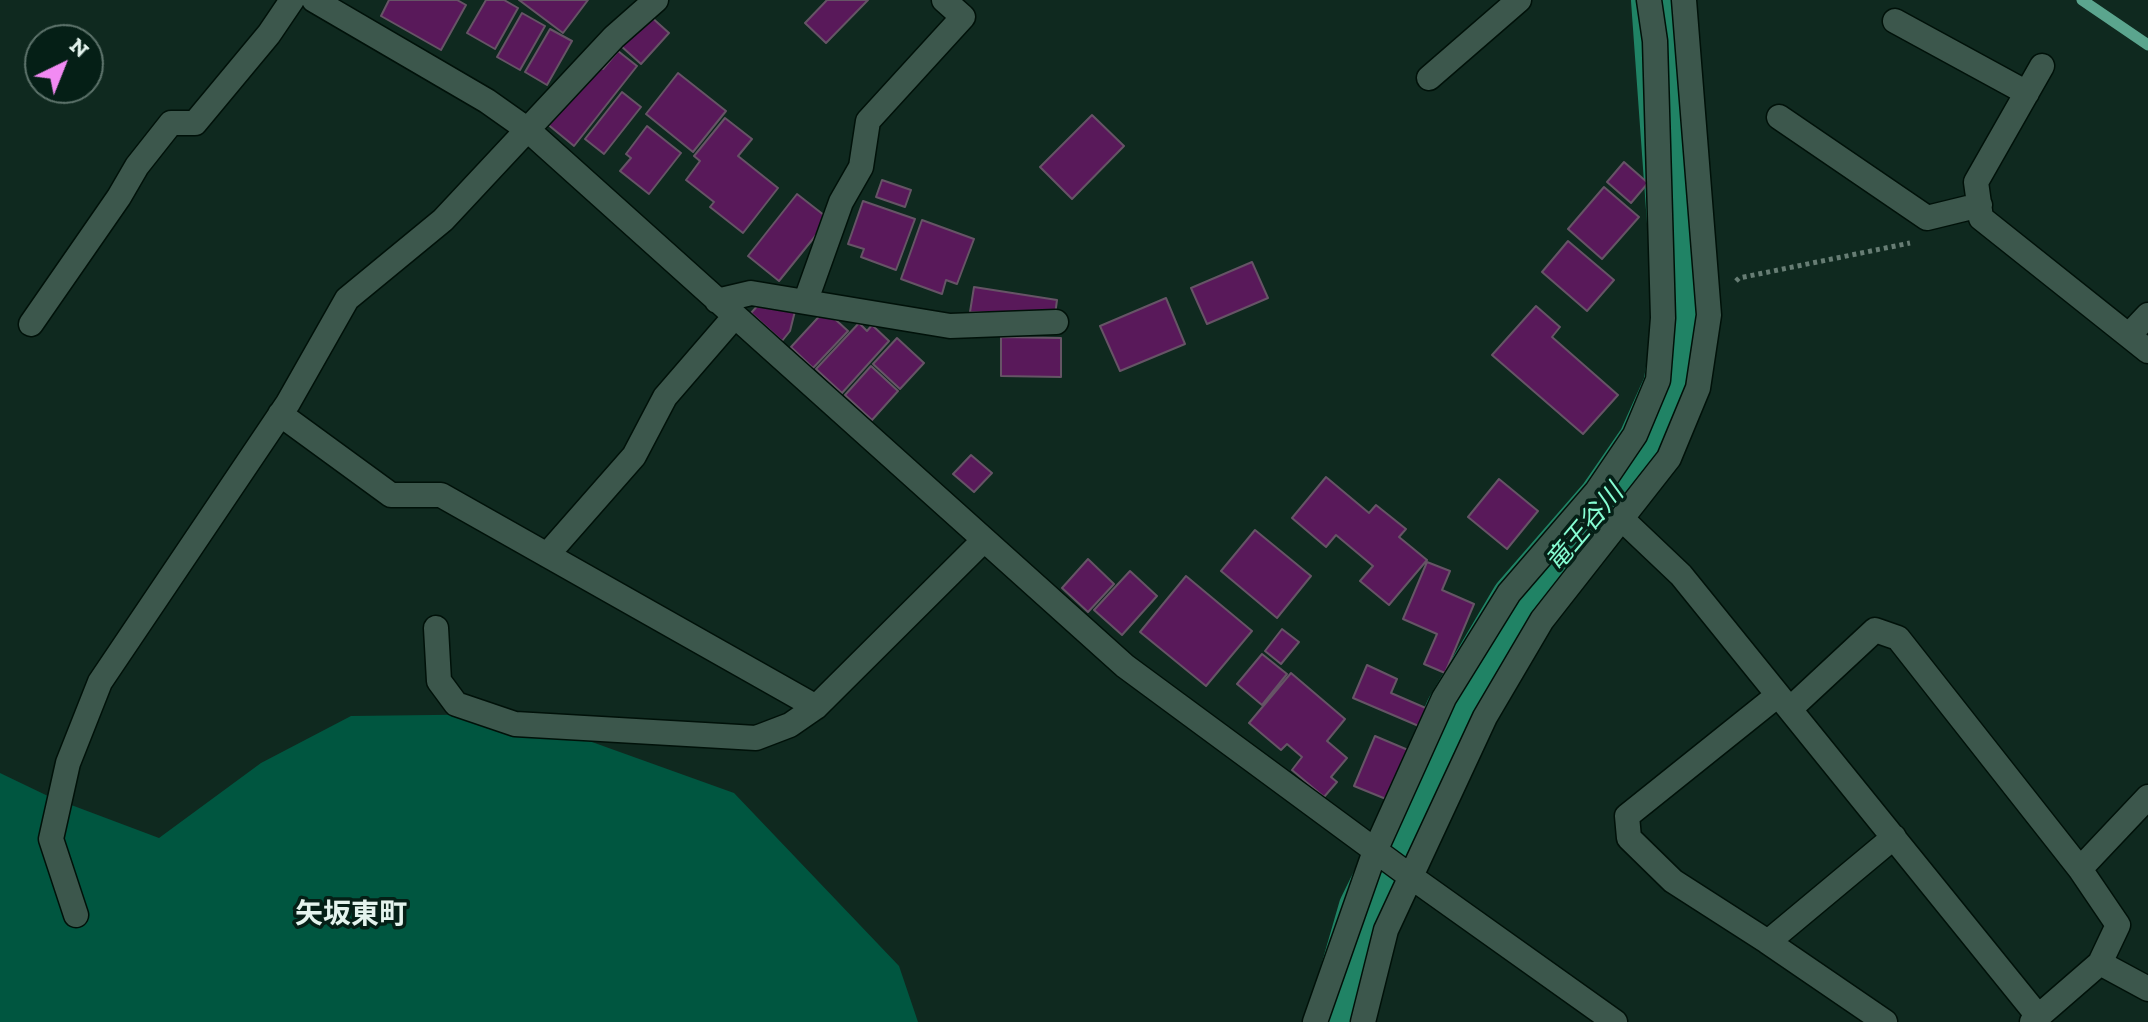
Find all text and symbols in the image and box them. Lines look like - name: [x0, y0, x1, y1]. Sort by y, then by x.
- north arrow: [24, 24, 104, 104]
- text: N: [64, 32, 95, 63]
- water label: 竜王谷川: [1540, 478, 1630, 578]
- district label: 矢坂東町: [295, 898, 407, 932]

